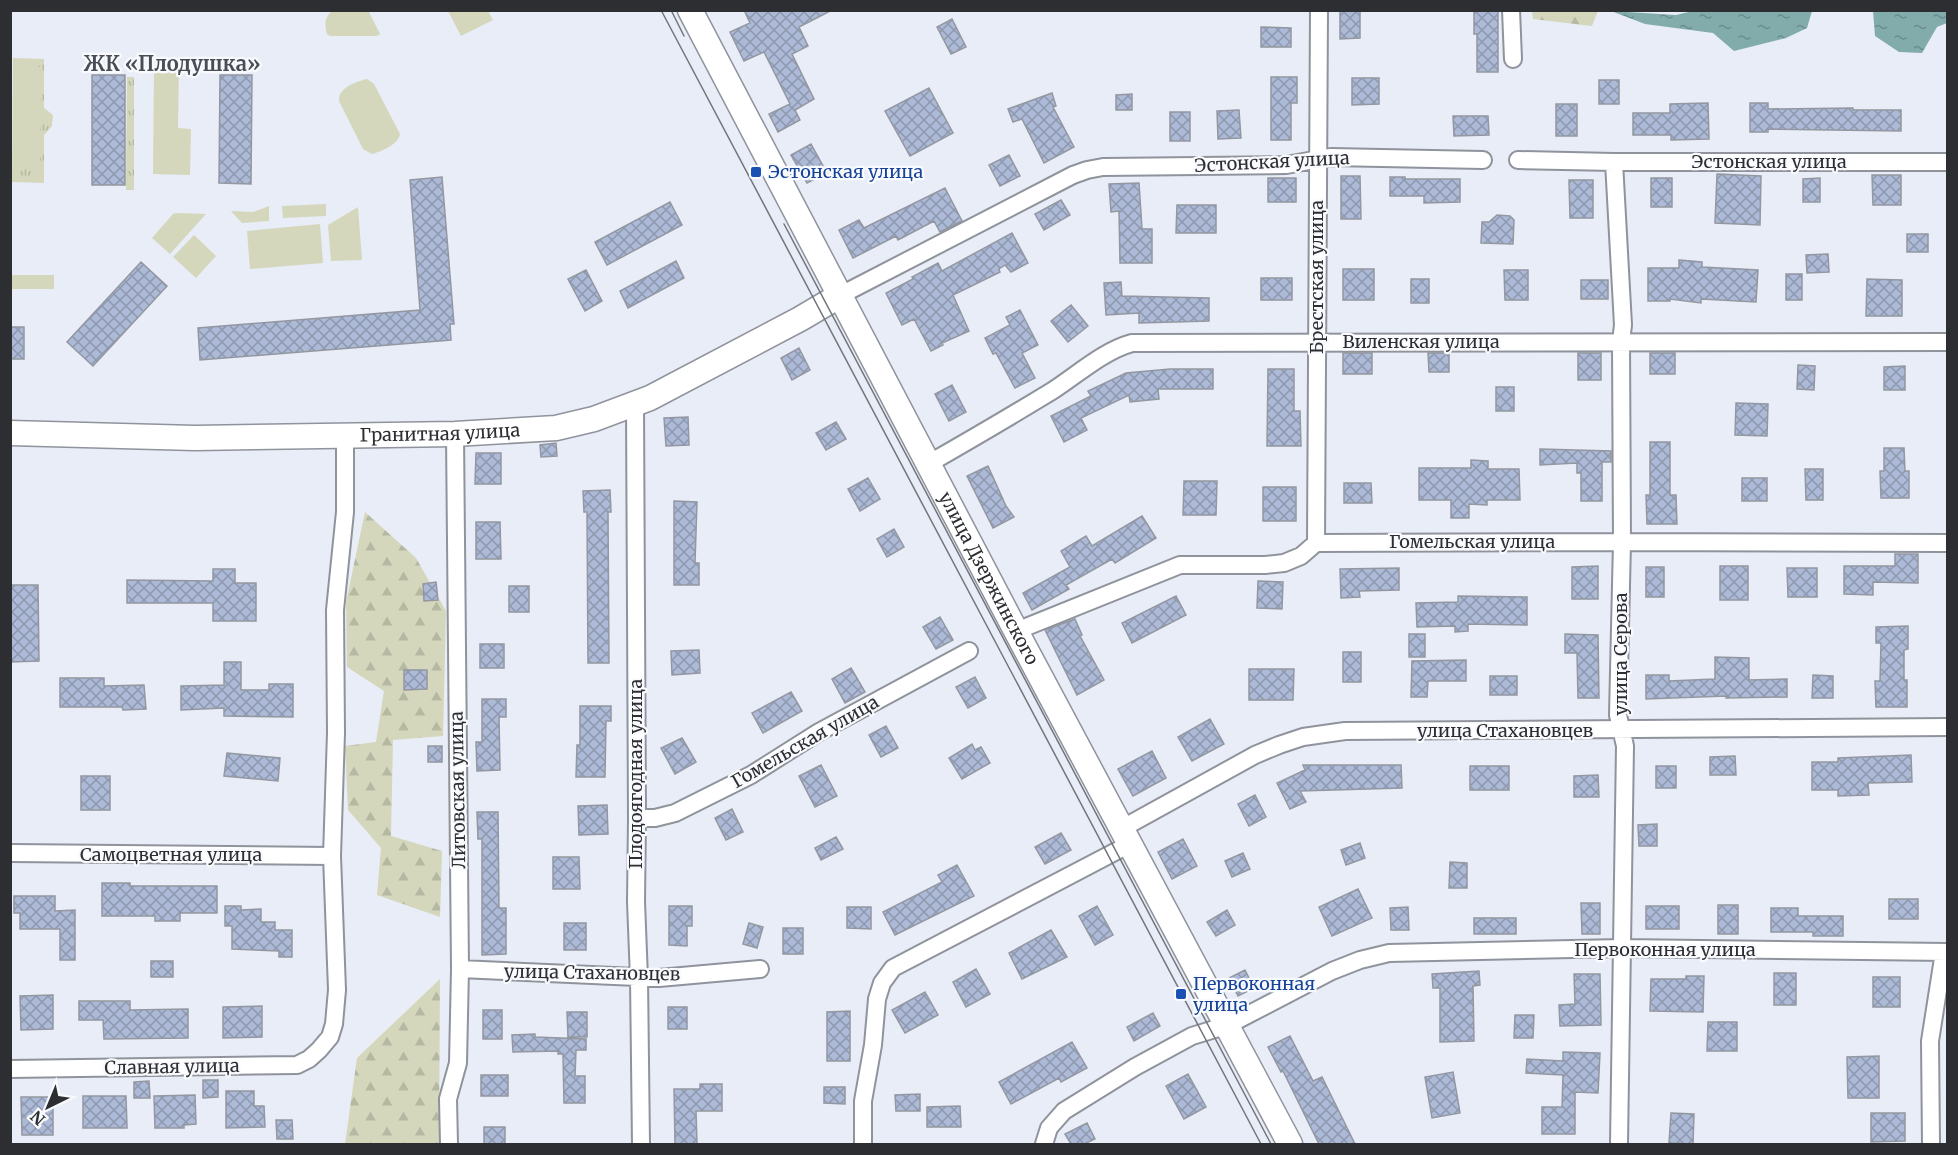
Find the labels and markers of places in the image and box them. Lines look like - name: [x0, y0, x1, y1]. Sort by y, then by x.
- place label: Эстонская улица: [768, 160, 923, 183]
- marker: Эстонская улица: [749, 165, 763, 179]
- place label: Первоконная улица: [1193, 972, 1315, 1016]
- marker: Первоконная улица: [1174, 987, 1188, 1001]

